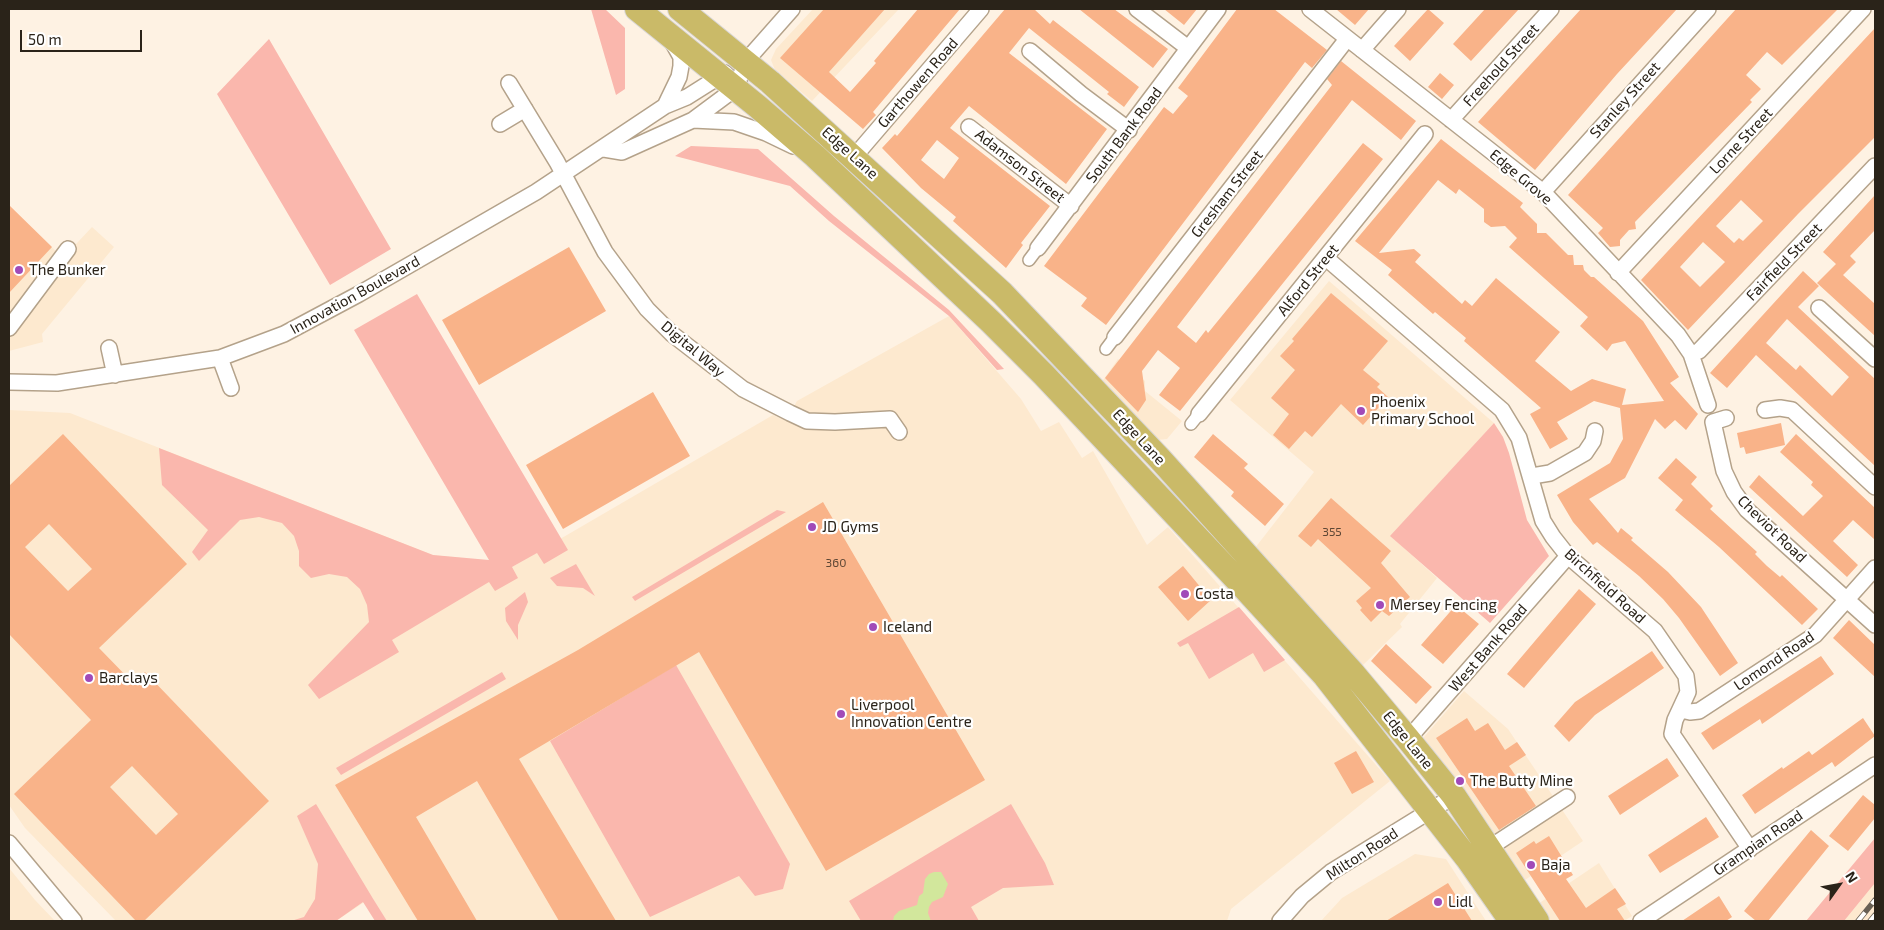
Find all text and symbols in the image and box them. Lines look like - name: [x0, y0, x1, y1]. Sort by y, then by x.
- scale bar: [22, 20, 145, 52]
- street label: Freehold Street: [1459, 20, 1543, 110]
- text: 50 m: [28, 30, 62, 48]
- street label: Garthowen Road: [874, 34, 962, 132]
- street label: Stanley Street: [1586, 58, 1664, 142]
- street label: South Bank Road: [1082, 84, 1166, 186]
- street label: Lorne Street: [1706, 104, 1776, 178]
- street label: Edge Lane: [818, 123, 882, 183]
- street label: Adamson Street: [971, 125, 1069, 207]
- street label: Edge Grove: [1486, 146, 1556, 208]
- street label: Gresham Street: [1187, 147, 1267, 241]
- street label: Fairfield Street: [1742, 219, 1826, 305]
- street label: Alford Street: [1274, 240, 1342, 320]
- street label: Innovation Boulevard: [287, 252, 423, 338]
- place label: The Bunker: [29, 261, 106, 279]
- marker: The Bunker: [13, 264, 25, 276]
- street label: Digital Way: [657, 317, 729, 381]
- place label: Phoenix Primary School: [1371, 393, 1474, 428]
- street label: Edge Lane: [1109, 405, 1169, 469]
- marker: Phoenix Primary School: [1355, 405, 1367, 417]
- street label: Cheviot Road: [1734, 492, 1810, 566]
- place label: JD Gyms: [822, 518, 879, 536]
- marker: JD Gyms: [806, 521, 818, 533]
- house number: 355: [1322, 525, 1342, 539]
- street label: Birchfield Road: [1561, 545, 1649, 627]
- house number: 360: [826, 556, 846, 570]
- place label: Costa: [1195, 585, 1234, 603]
- marker: Costa: [1179, 588, 1191, 600]
- place label: Mersey Fencing: [1390, 596, 1497, 614]
- marker: Mersey Fencing: [1374, 599, 1386, 611]
- street label: West Bank Road: [1445, 600, 1531, 696]
- place label: Iceland: [883, 618, 932, 636]
- marker: Iceland: [867, 621, 879, 633]
- street label: Lomond Road: [1730, 628, 1818, 694]
- place label: Barclays: [99, 669, 158, 687]
- marker: Barclays: [83, 672, 95, 684]
- place label: Liverpool Innovation Centre: [851, 696, 972, 731]
- street label: Edge Lane: [1379, 707, 1437, 773]
- marker: Liverpool Innovation Centre: [835, 708, 847, 720]
- place label: The Butty Mine: [1470, 772, 1573, 790]
- marker: The Butty Mine: [1454, 775, 1466, 787]
- street label: Grampian Road: [1710, 806, 1806, 880]
- street label: Milton Road: [1323, 824, 1401, 884]
- place label: Baja: [1541, 856, 1571, 874]
- marker: Baja: [1525, 859, 1537, 871]
- north arrow: [1814, 860, 1864, 910]
- text: N: [1842, 868, 1862, 886]
- place label: Lidl: [1448, 893, 1472, 911]
- marker: Lidl: [1432, 896, 1444, 908]

